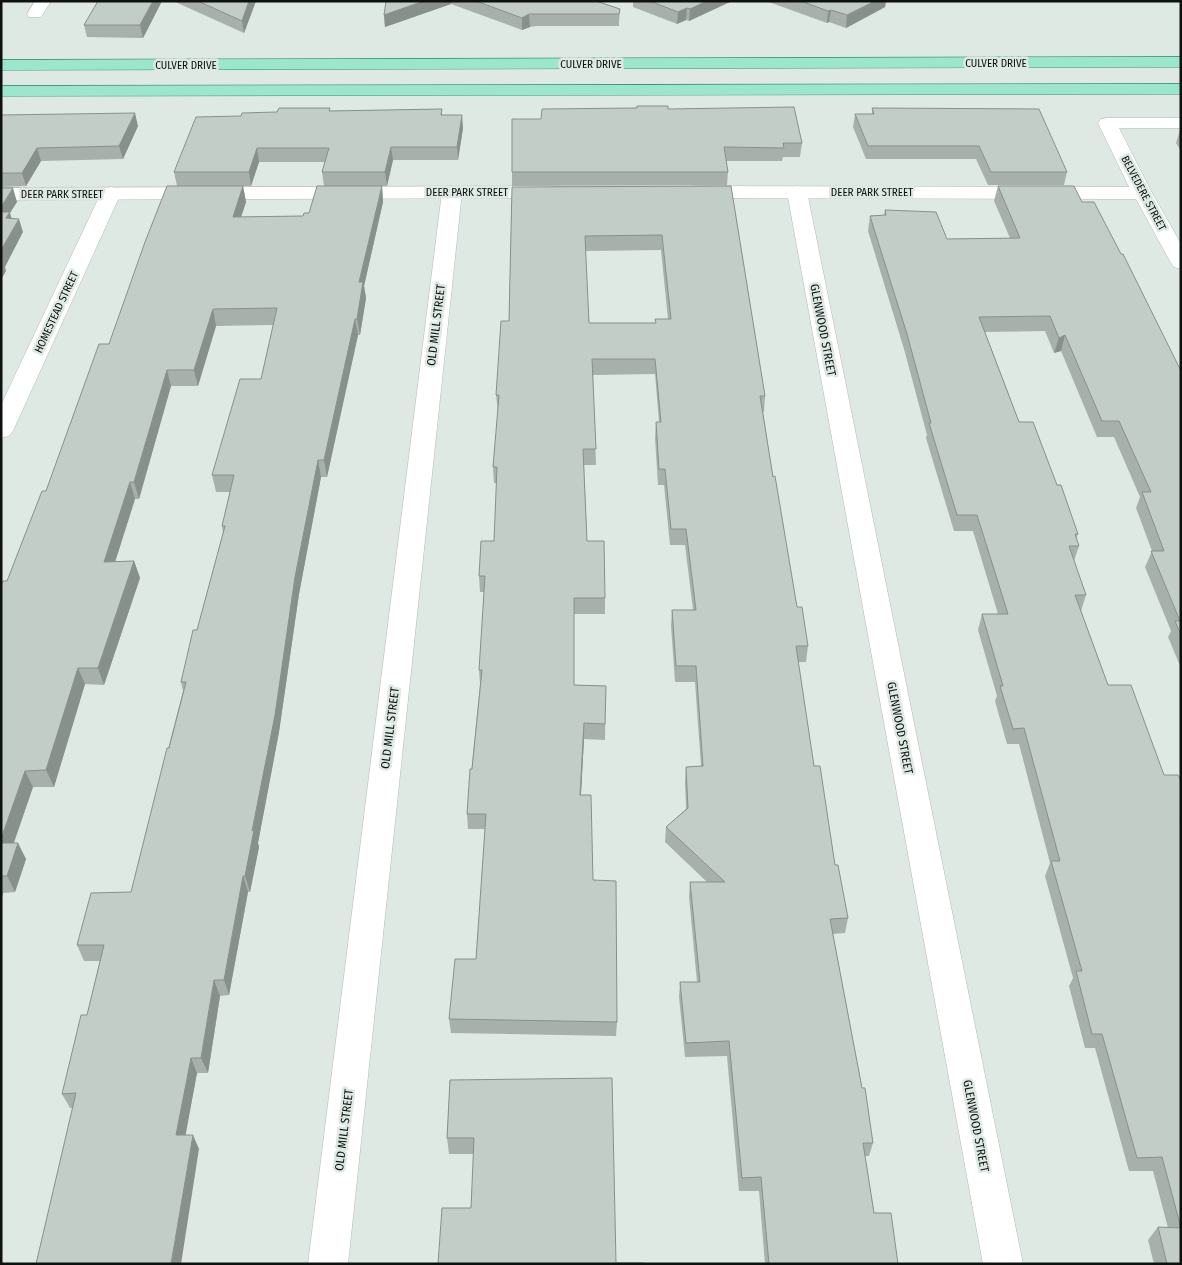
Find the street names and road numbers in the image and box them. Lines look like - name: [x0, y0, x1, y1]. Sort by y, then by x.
- street label: CULVER DRIVE: [965, 57, 1027, 70]
- street label: CULVER DRIVE: [560, 58, 622, 71]
- street label: CULVER DRIVE: [155, 59, 217, 72]
- street label: BELVEDERE STREET: [1118, 154, 1169, 234]
- street label: DEER PARK STREET: [426, 186, 509, 199]
- street label: DEER PARK STREET: [831, 186, 914, 199]
- street label: DEER PARK STREET: [21, 188, 104, 201]
- street label: HOMESTEAD STREET: [32, 269, 81, 355]
- street label: OLD MILL STREET: [424, 283, 448, 367]
- street label: GLENWOOD STREET: [807, 283, 839, 378]
- street label: GLENWOOD STREET: [884, 681, 916, 776]
- street label: OLD MILL STREET: [378, 686, 402, 770]
- street label: GLENWOOD STREET: [960, 1079, 992, 1174]
- street label: OLD MILL STREET: [332, 1088, 356, 1172]

